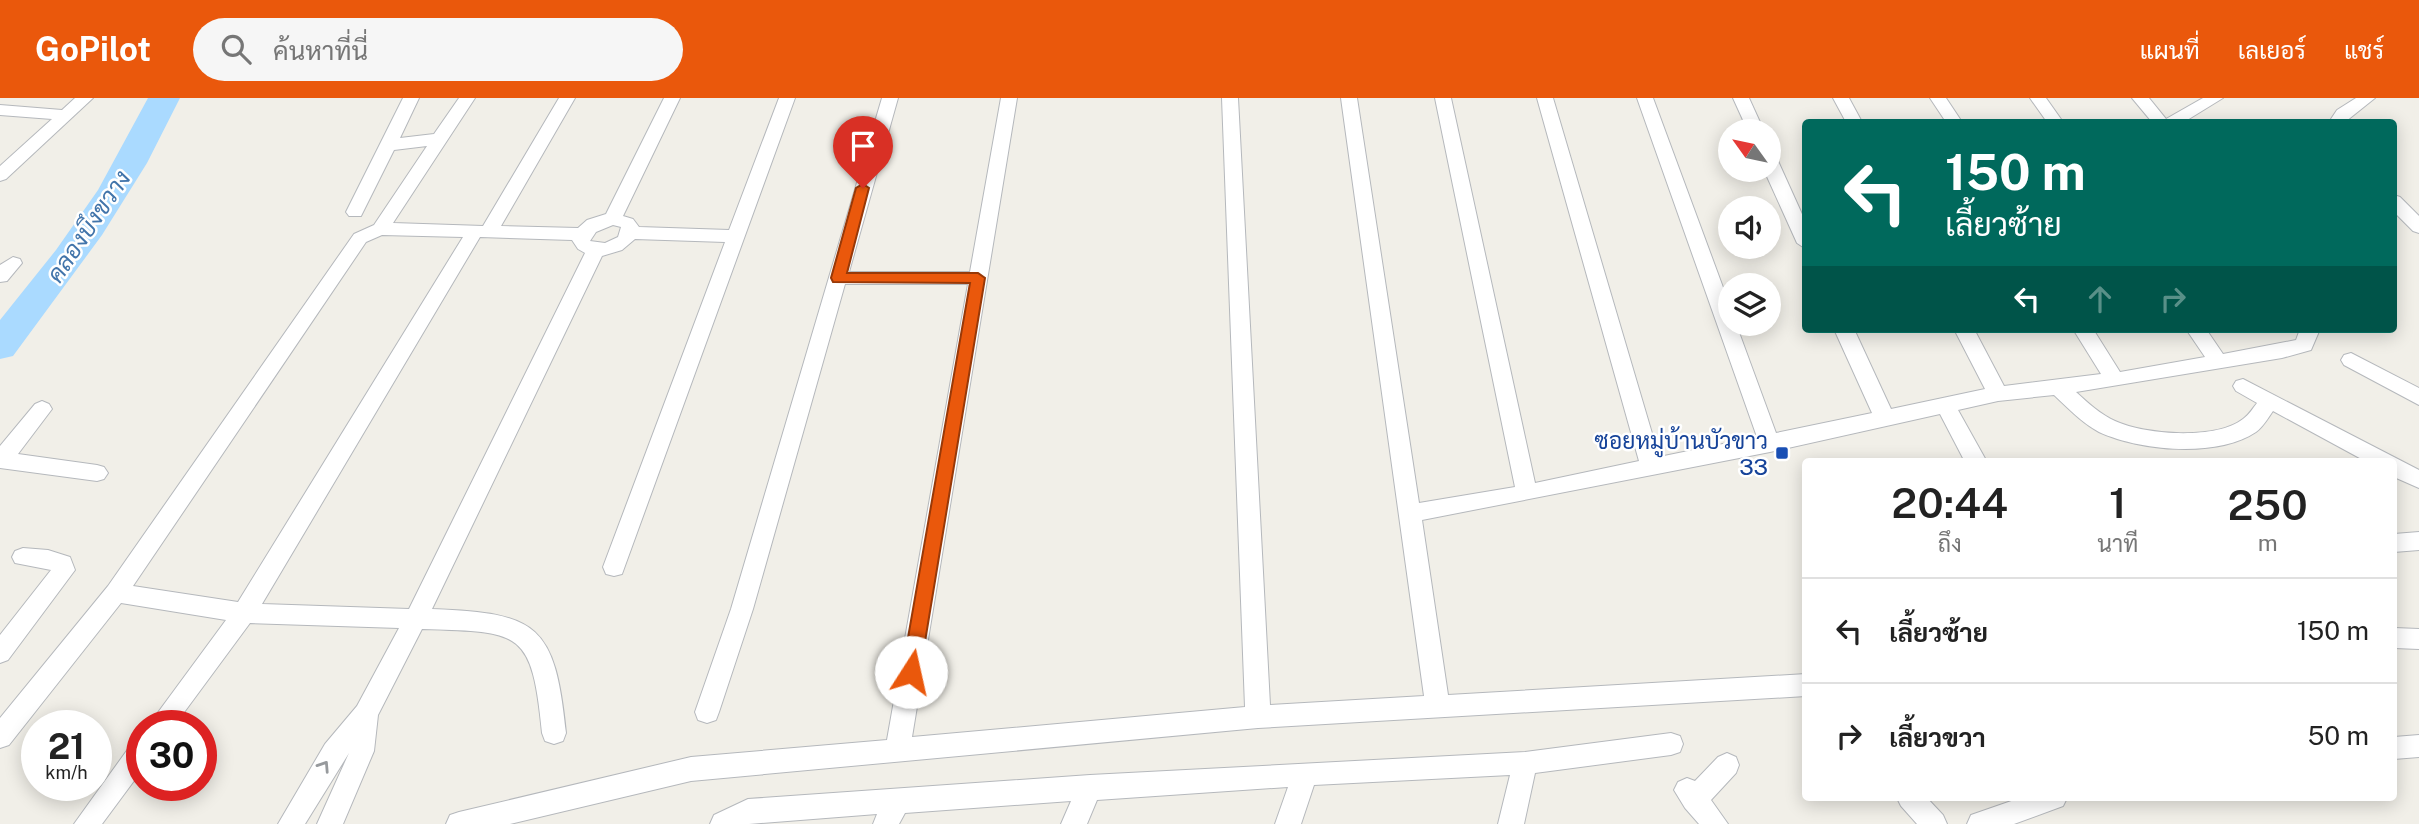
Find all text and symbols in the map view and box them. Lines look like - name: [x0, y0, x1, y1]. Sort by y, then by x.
- search box: [193, 18, 683, 81]
- text: GoPilot: [35, 30, 151, 68]
- icon: search: [217, 30, 255, 68]
- text: ค้นหาที่นี่: [273, 35, 368, 66]
- text: แผนที่: [2140, 36, 2200, 64]
- text: เลเยอร์: [2238, 36, 2306, 64]
- text: แชร์: [2344, 36, 2384, 64]
- pin: [833, 116, 893, 188]
- north arrow: [1718, 119, 1782, 182]
- map controls: [1718, 119, 1781, 336]
- icon: arrive: [844, 127, 882, 165]
- text: 150 m: [1945, 143, 2086, 201]
- icon: left: [1830, 147, 1921, 238]
- water label: คลองบึงขวาง: [40, 165, 136, 287]
- button: sound: [1718, 196, 1781, 259]
- text: เลี้ยวซ้าย: [1945, 206, 2062, 243]
- button: layers: [1718, 273, 1781, 336]
- icon: left: [2008, 280, 2046, 318]
- icon: ahead: [2081, 280, 2119, 318]
- icon: right: [2154, 280, 2192, 318]
- place label: ซอยหมู่บ้านบัวขาว 33: [1595, 426, 1768, 480]
- marker: ซอยหมู่บ้านบัวขาว 33: [1774, 445, 1790, 461]
- text: 20:44: [1891, 478, 2008, 527]
- text: 1: [2109, 478, 2127, 527]
- text: 250: [2228, 480, 2308, 529]
- text: m: [2258, 529, 2278, 556]
- text: ถึง: [1938, 530, 1962, 557]
- text: นาที: [2097, 530, 2138, 557]
- icon: left: [1830, 612, 1868, 650]
- text: 150 m: [2297, 615, 2369, 646]
- text: เลี้ยวซ้าย: [1889, 617, 1988, 648]
- position arrow: [874, 635, 948, 709]
- speed limit sign: 30: [126, 710, 217, 801]
- icon: right: [1830, 717, 1868, 755]
- text: 50 m: [2308, 720, 2369, 751]
- text: เลี้ยวขวา: [1889, 722, 1986, 753]
- text: 21: [48, 726, 85, 767]
- one-way arrow: [316, 761, 329, 774]
- text: km/h: [45, 762, 88, 783]

